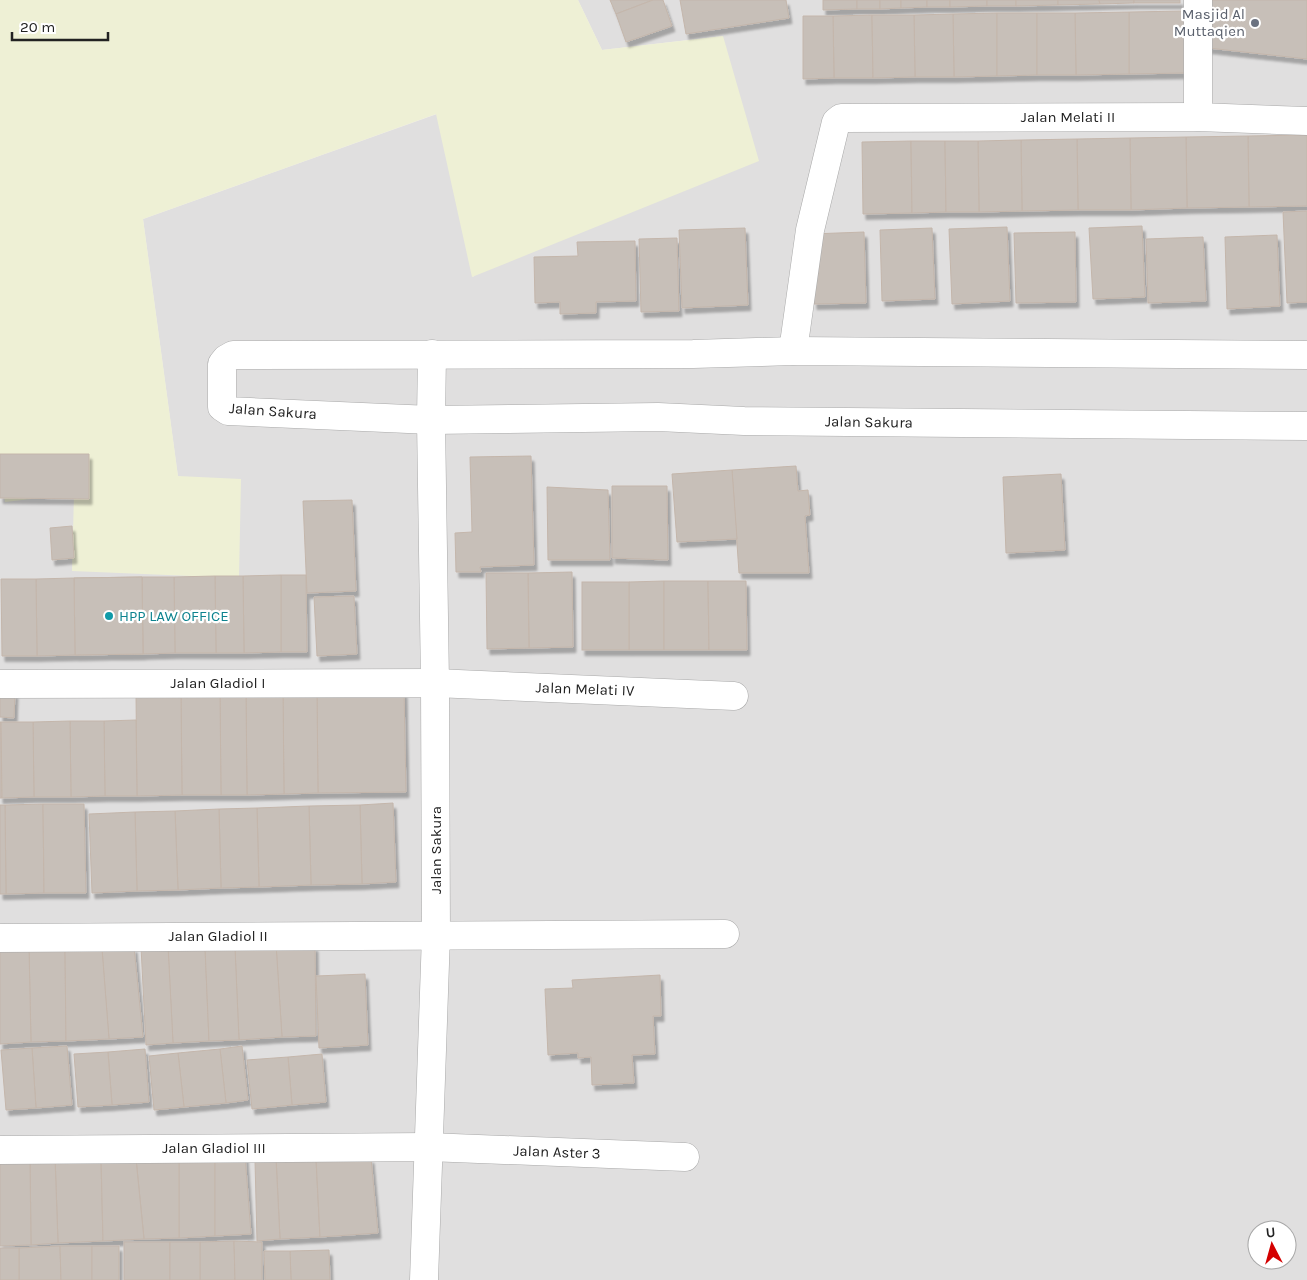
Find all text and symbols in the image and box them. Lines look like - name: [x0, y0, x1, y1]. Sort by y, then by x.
- place label: Masjid Al Muttaqien: [1174, 5, 1245, 40]
- scale bar: [12, 10, 109, 42]
- marker: Masjid Al Muttaqien: [1249, 17, 1261, 29]
- text: 20 m: [20, 18, 55, 36]
- street label: Jalan Melati II: [1021, 108, 1115, 126]
- street label: Jalan Sakura: [229, 399, 317, 423]
- street label: Jalan Sakura: [825, 412, 913, 432]
- place label: HPP LAW OFFICE: [119, 607, 229, 625]
- marker: HPP LAW OFFICE: [103, 610, 115, 622]
- street label: Jalan Gladiol I: [170, 674, 266, 692]
- street label: Jalan Melati IV: [535, 678, 635, 700]
- street label: Jalan Sakura: [427, 806, 445, 894]
- street label: Jalan Gladiol II: [168, 927, 268, 945]
- street label: Jalan Gladiol III: [162, 1139, 266, 1157]
- street label: Jalan Aster 3: [513, 1141, 601, 1163]
- north arrow: [1247, 1220, 1297, 1270]
- text: U: [1265, 1224, 1276, 1242]

